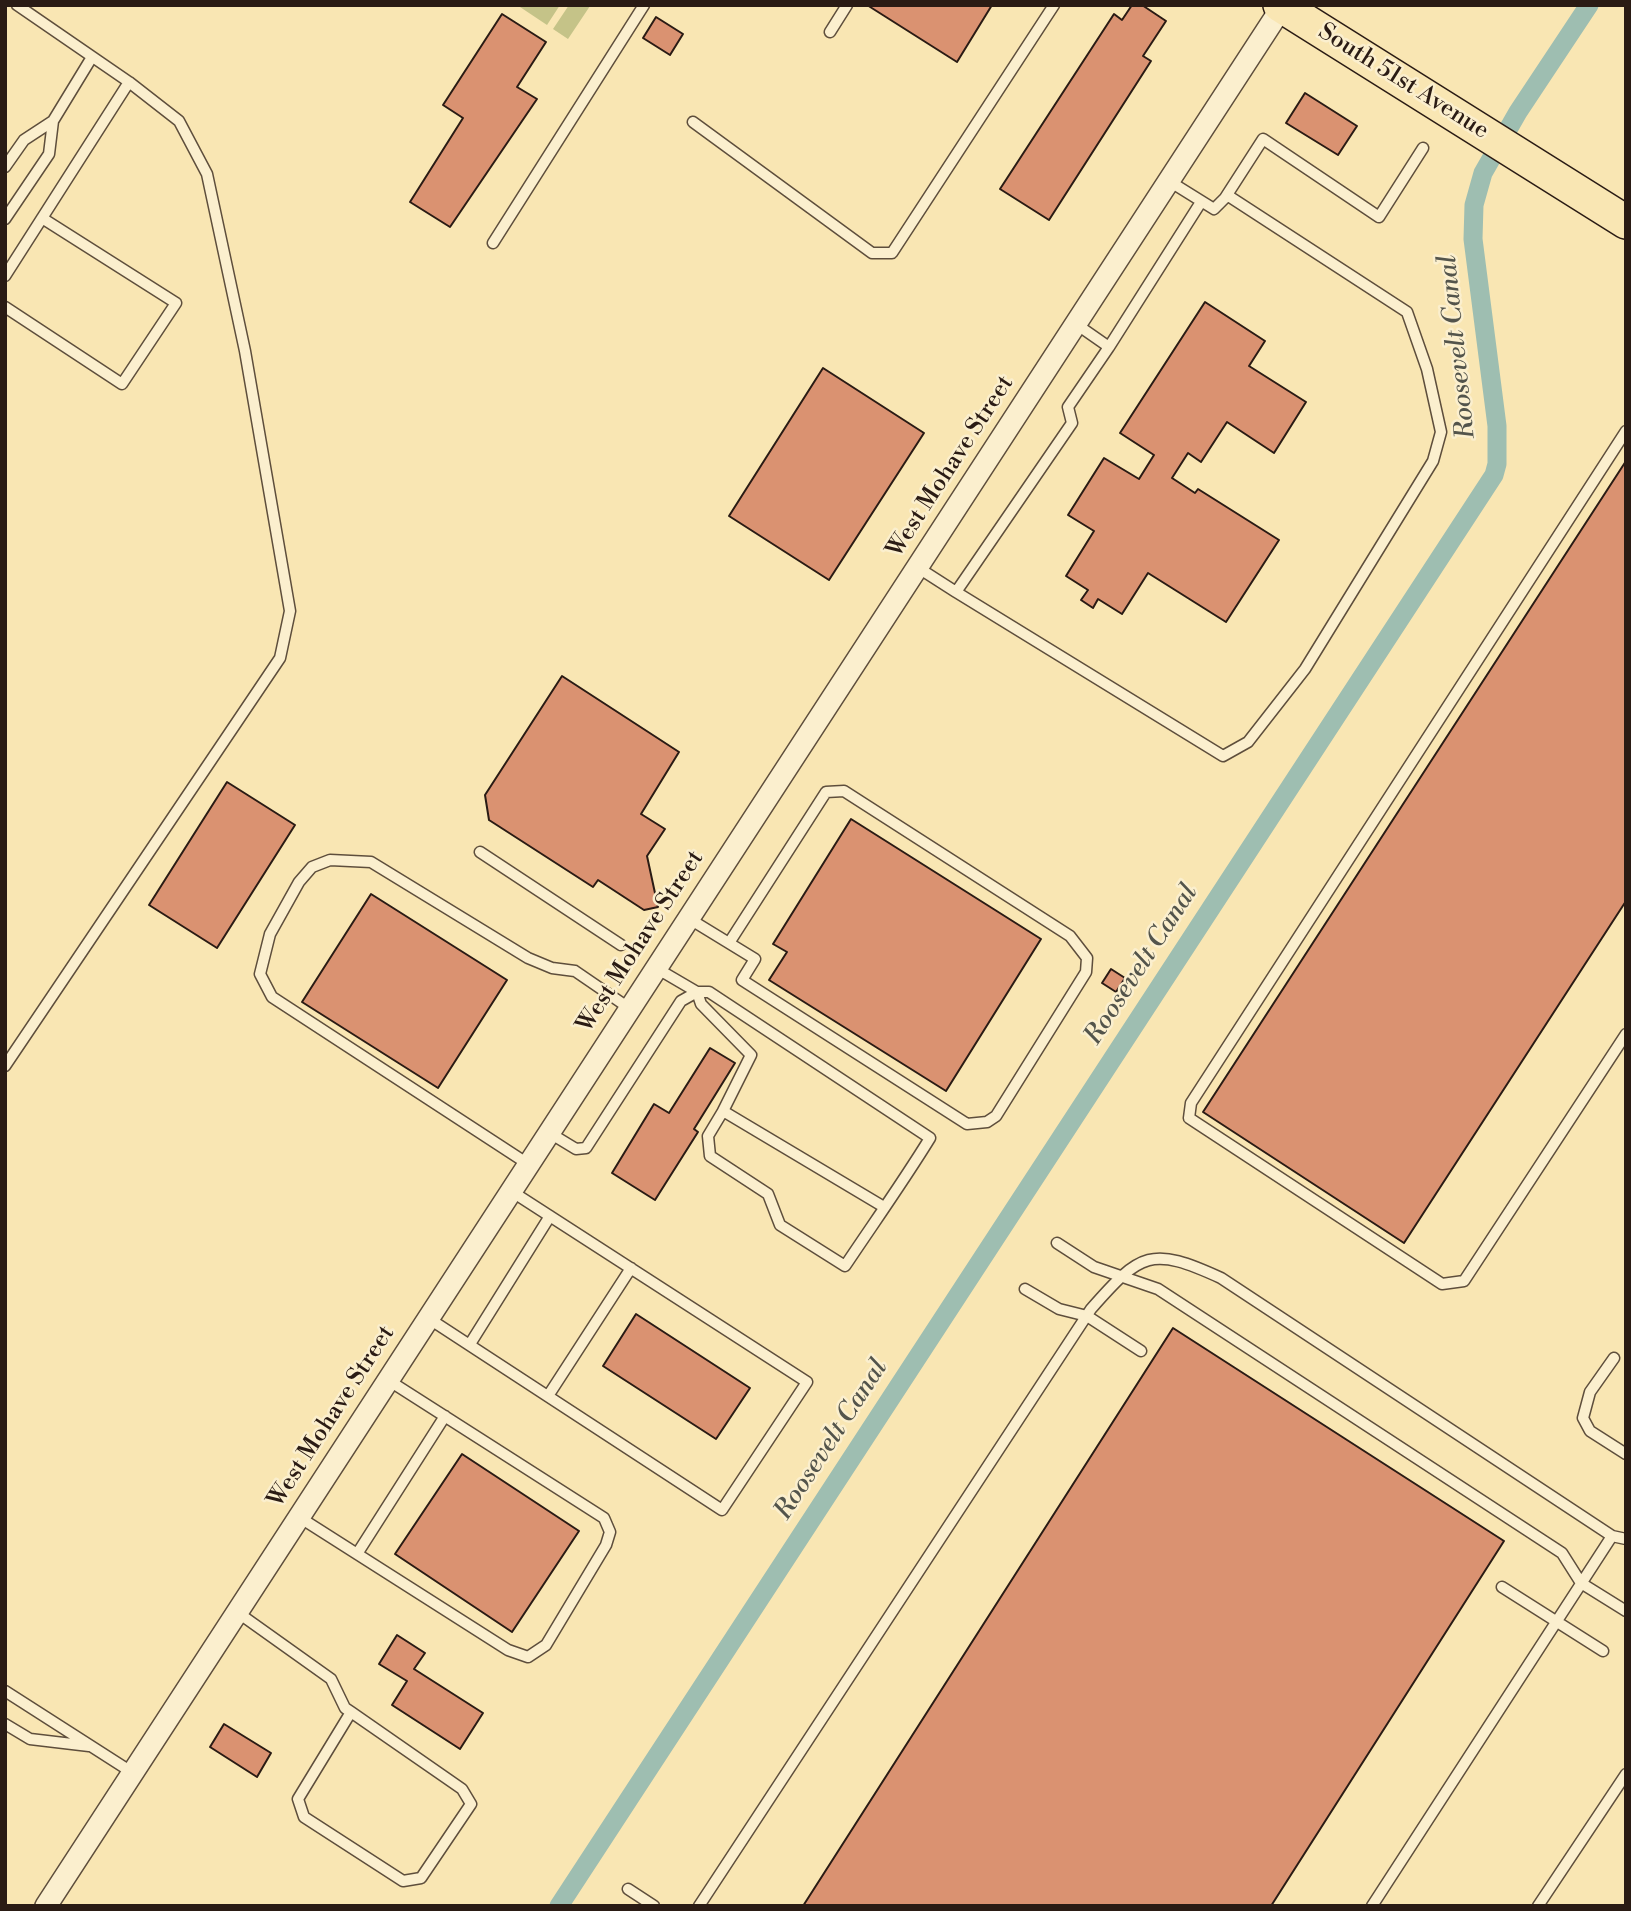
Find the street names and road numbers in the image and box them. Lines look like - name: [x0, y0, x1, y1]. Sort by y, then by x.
- street label: South 51st Avenue: [1312, 18, 1494, 146]
- street label: West Mohave Street: [881, 371, 1021, 563]
- street label: West Mohave Street: [571, 846, 711, 1038]
- street label: West Mohave Street: [262, 1321, 402, 1513]

